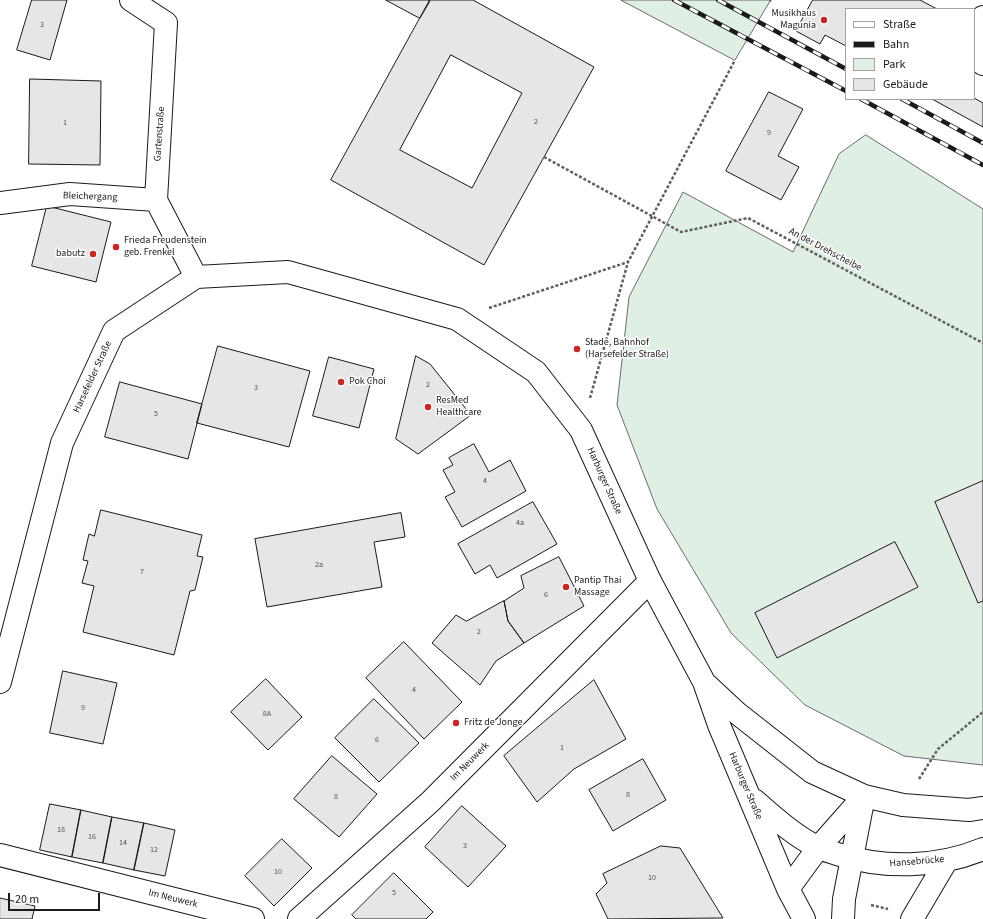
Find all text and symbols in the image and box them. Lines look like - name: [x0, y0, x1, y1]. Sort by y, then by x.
- place label: Musikhaus Magunia: [772, 8, 816, 32]
- legend: [845, 8, 975, 100]
- marker: Musikhaus Magunia: [819, 15, 829, 25]
- text: Straße: [883, 16, 916, 33]
- house number: 3: [40, 20, 44, 30]
- text: Bahn: [883, 36, 909, 53]
- text: Park: [883, 56, 905, 73]
- text: Gebäude: [883, 76, 928, 93]
- street label: Gartenstraße: [152, 106, 168, 162]
- house number: 2: [534, 117, 538, 127]
- house number: 1: [63, 118, 67, 128]
- house number: 9: [767, 128, 771, 138]
- street label: Bleichergang: [63, 190, 117, 204]
- street label: An der Drehscheibe: [786, 226, 864, 274]
- place label: Frieda Freudenstein geb. Frenkel: [124, 235, 207, 258]
- marker: Frieda Freudenstein geb. Frenkel: [111, 242, 121, 252]
- place label: babutz: [56, 248, 85, 260]
- marker: babutz: [88, 249, 98, 259]
- place label: Stade, Bahnhof (Harsefelder Straße): [585, 337, 669, 360]
- street label: Harsefelder Straße: [71, 339, 115, 415]
- marker: Stade, Bahnhof (Harsefelder Straße): [572, 344, 582, 354]
- place label: Pok Choi: [349, 376, 386, 388]
- marker: Pok Choi: [336, 377, 346, 387]
- house number: 2: [426, 380, 430, 390]
- house number: 3: [254, 383, 258, 393]
- place label: ResMed Healthcare: [436, 395, 482, 418]
- marker: ResMed Healthcare: [423, 402, 433, 412]
- house number: 5: [154, 409, 158, 419]
- street label: Harburger Straße: [584, 446, 624, 516]
- house number: 4: [483, 476, 487, 486]
- house number: 4a: [516, 518, 524, 528]
- house number: 2a: [315, 560, 323, 570]
- house number: 7: [140, 567, 144, 577]
- place label: Pantip Thai Massage: [574, 575, 621, 598]
- marker: Pantip Thai Massage: [561, 582, 571, 592]
- house number: 6: [544, 590, 548, 600]
- house number: 2: [477, 627, 481, 637]
- house number: 4: [412, 685, 416, 695]
- house number: 9: [81, 703, 85, 713]
- house number: 8A: [263, 709, 271, 719]
- place label: Fritz de Jonge: [464, 717, 522, 729]
- marker: Fritz de Jonge: [451, 718, 461, 728]
- house number: 6: [375, 735, 379, 745]
- street label: Im Neuwerk: [448, 740, 492, 784]
- house number: 1: [560, 743, 564, 753]
- street label: Harburger Straße: [725, 750, 765, 822]
- house number: 8: [626, 790, 630, 800]
- house number: 8: [334, 792, 338, 802]
- house number: 18: [57, 825, 65, 835]
- house number: 16: [88, 832, 96, 842]
- house number: 14: [119, 838, 127, 848]
- house number: 3: [463, 841, 467, 851]
- house number: 12: [150, 845, 158, 855]
- street label: Hansebrücke: [889, 854, 945, 870]
- house number: 10: [274, 867, 282, 877]
- house number: 10: [648, 873, 656, 883]
- scale bar: [10, 885, 102, 911]
- street label: Im Neuwerk: [147, 887, 199, 911]
- house number: 5: [392, 888, 396, 898]
- text: 20 m: [15, 891, 39, 908]

